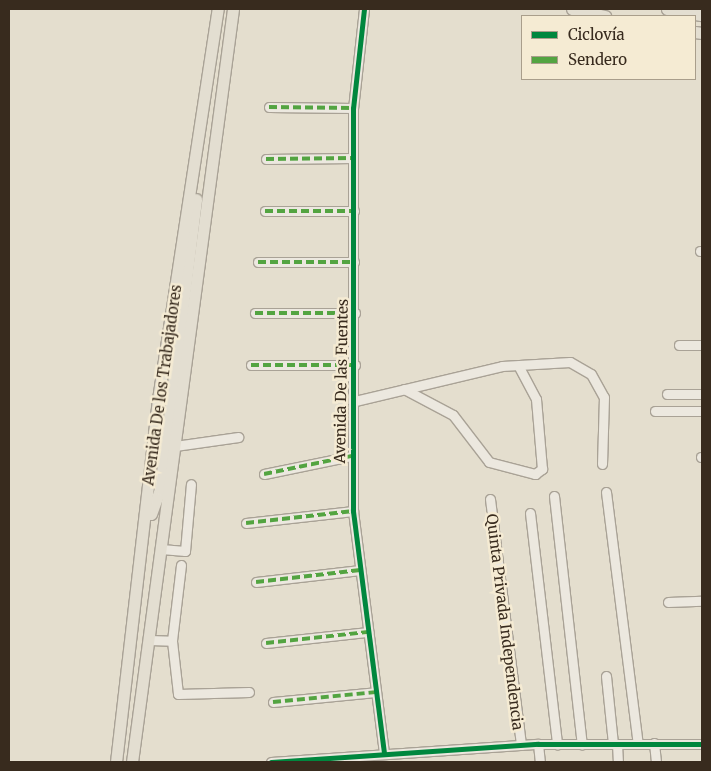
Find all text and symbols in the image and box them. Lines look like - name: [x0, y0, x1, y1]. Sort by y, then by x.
- legend: [521, 15, 696, 80]
- text: Ciclovía: [568, 25, 625, 44]
- text: Sendero: [568, 50, 627, 69]
- street label: Avenida De los Trabajadores: [139, 283, 185, 487]
- street label: Avenida De las Fuentes: [331, 299, 351, 463]
- street label: Quinta Privada Independencia: [483, 513, 527, 731]

